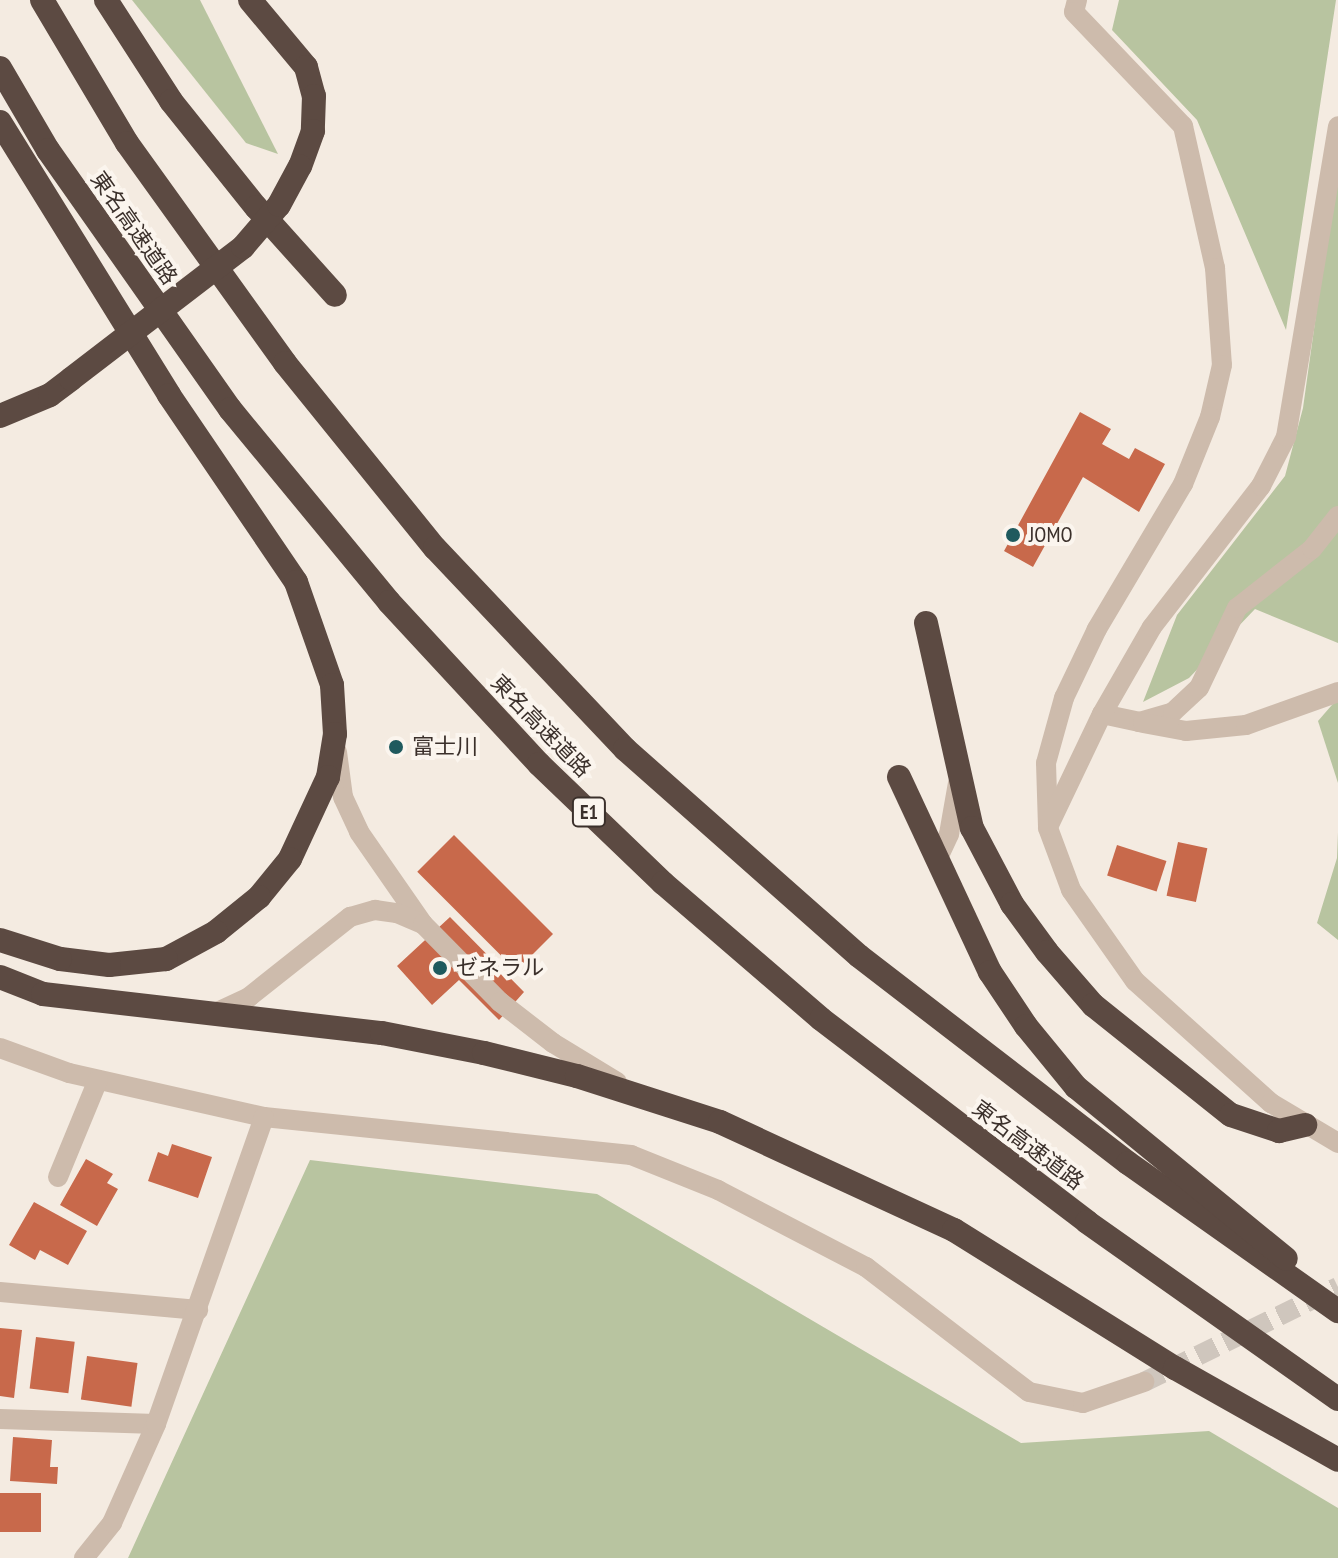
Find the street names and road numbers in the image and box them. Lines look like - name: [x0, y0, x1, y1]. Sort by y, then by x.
- street label: 東名高速道路: [85, 166, 183, 290]
- street label: 東名高速道路: [486, 669, 596, 783]
- road number: E1: [571, 796, 607, 828]
- street label: 東名高速道路: [967, 1095, 1089, 1195]

